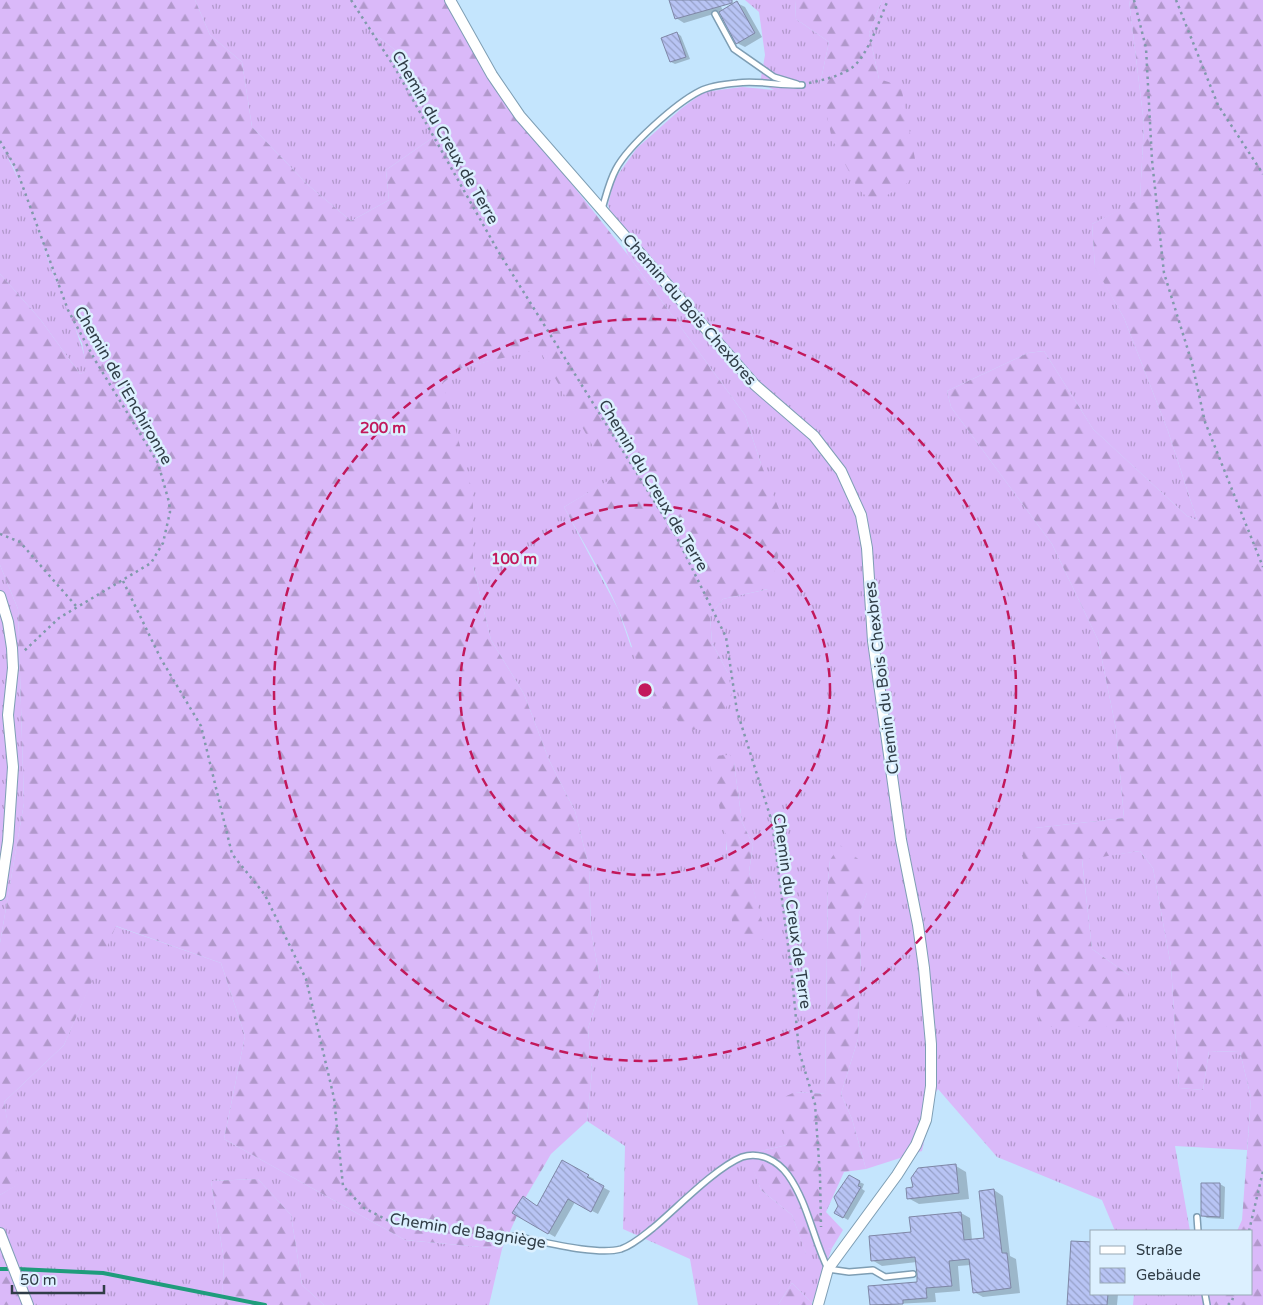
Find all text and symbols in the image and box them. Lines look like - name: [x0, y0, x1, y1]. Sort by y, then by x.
- street label: Chemin du Creux de Terre: [387, 47, 503, 228]
- street label: Chemin du Bois Chexbres: [618, 230, 761, 390]
- street label: Chemin de l'Enchironne: [70, 303, 177, 468]
- street label: Chemin du Creux de Terre: [594, 396, 712, 575]
- text: 200 m: [360, 419, 406, 437]
- text: 100 m: [491, 550, 537, 568]
- street label: Chemin du Bois Chexbres: [860, 580, 904, 776]
- centre of rings: [636, 681, 654, 699]
- street label: Chemin du Creux de Terre: [768, 812, 816, 1010]
- street label: Chemin de Bagniège: [388, 1209, 547, 1253]
- legend: [1090, 1230, 1253, 1295]
- text: Straße: [1136, 1241, 1182, 1259]
- scale bar: [12, 1262, 105, 1294]
- text: Gebäude: [1136, 1266, 1201, 1284]
- text: 50 m: [20, 1271, 57, 1289]

